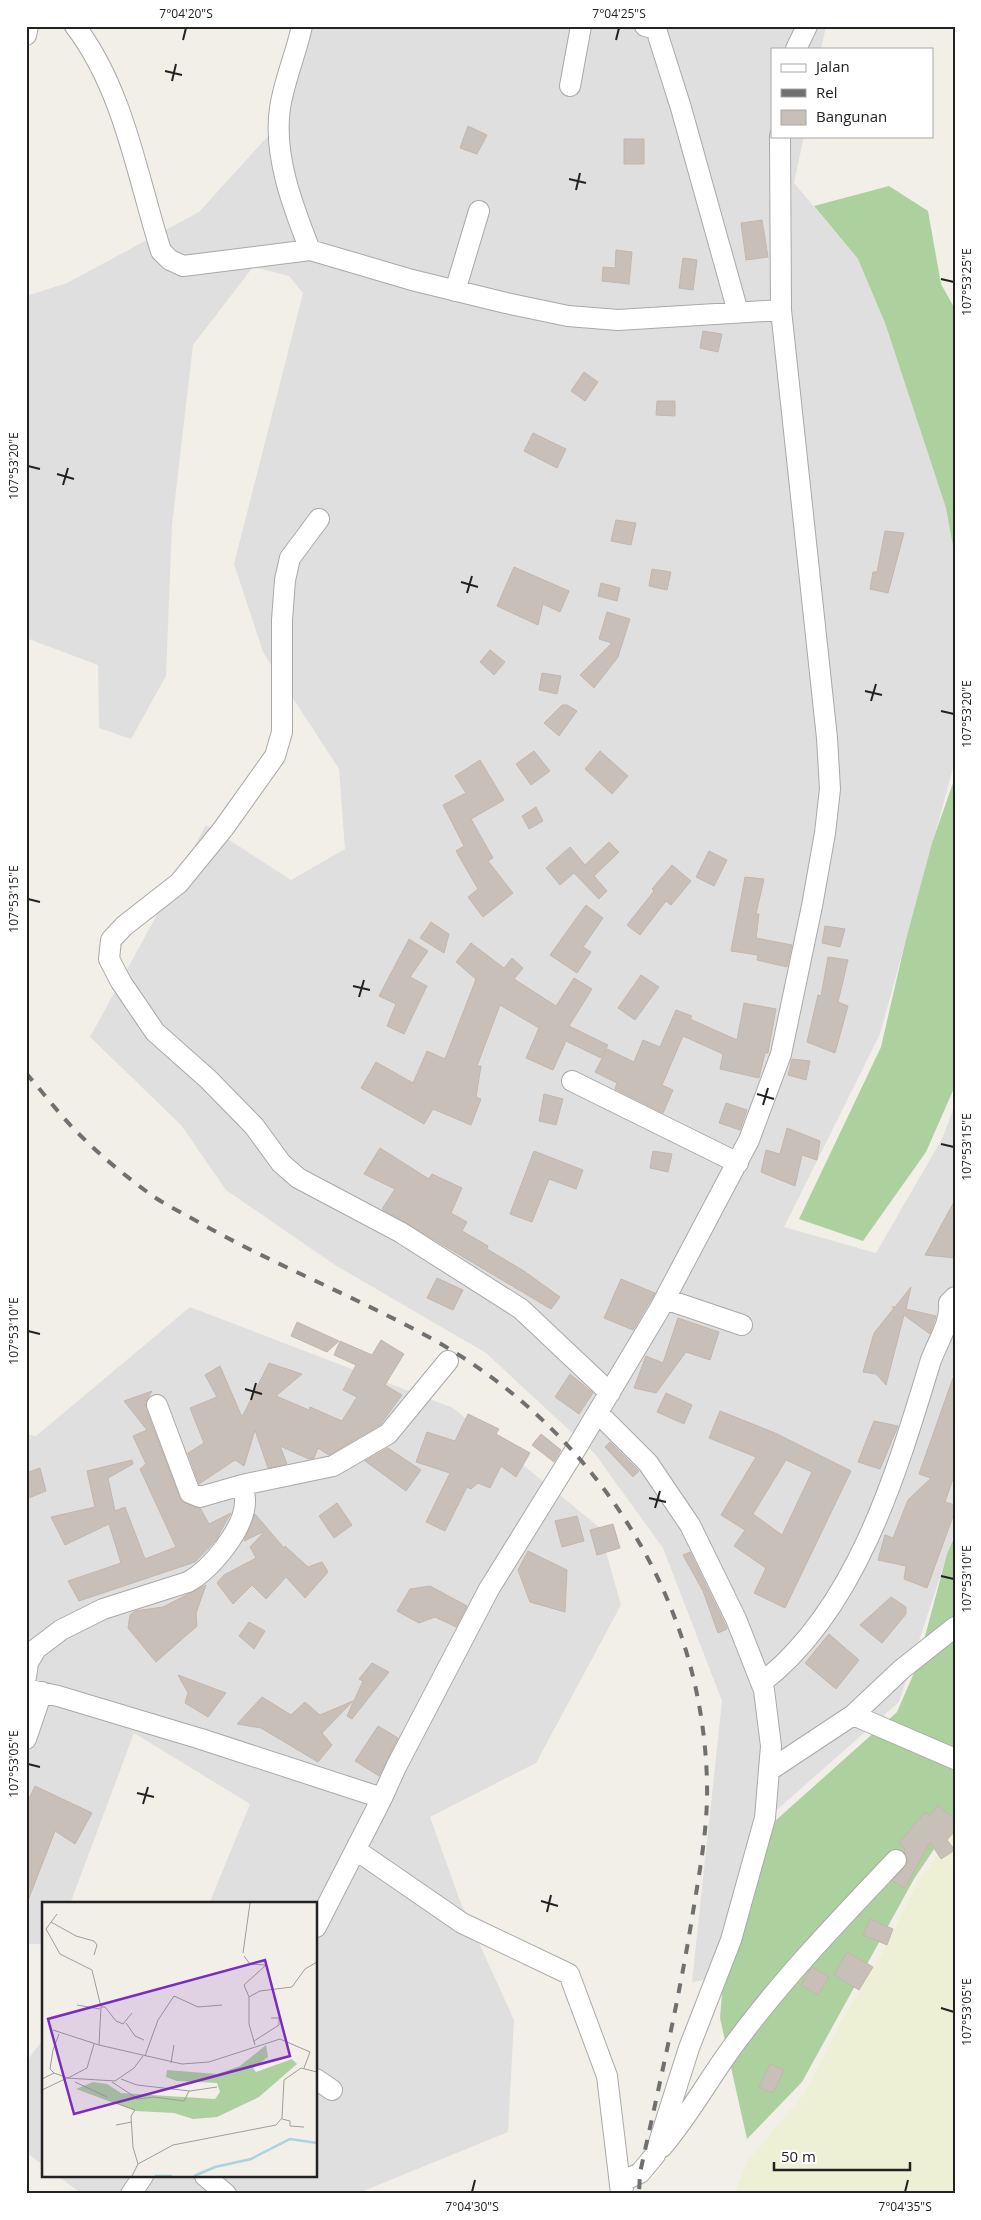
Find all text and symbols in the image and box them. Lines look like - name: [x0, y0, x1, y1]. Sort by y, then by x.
- text: 7°04'20"S: [159, 5, 213, 22]
- text: 7°04'25"S: [592, 5, 646, 22]
- legend: [771, 48, 934, 138]
- text: Jalan: [814, 56, 850, 76]
- text: Rel: [816, 82, 837, 102]
- text: Bangunan: [816, 106, 887, 126]
- text: 107°53'25"E: [958, 248, 975, 316]
- text: 107°53'20"E: [5, 432, 22, 500]
- text: 107°53'20"E: [958, 680, 975, 748]
- text: 107°53'15"E: [5, 865, 22, 933]
- text: 107°53'15"E: [958, 1113, 975, 1181]
- text: 107°53'10"E: [5, 1297, 22, 1365]
- text: 107°53'10"E: [958, 1545, 975, 1613]
- text: 107°53'05"E: [5, 1730, 22, 1798]
- inset map: [42, 1902, 318, 2178]
- text: 107°53'05"E: [958, 1978, 975, 2046]
- scale bar: [774, 2140, 910, 2172]
- text: 50 m: [781, 2146, 816, 2166]
- text: 7°04'30"S: [445, 2198, 499, 2215]
- text: 7°04'35"S: [878, 2198, 932, 2215]

